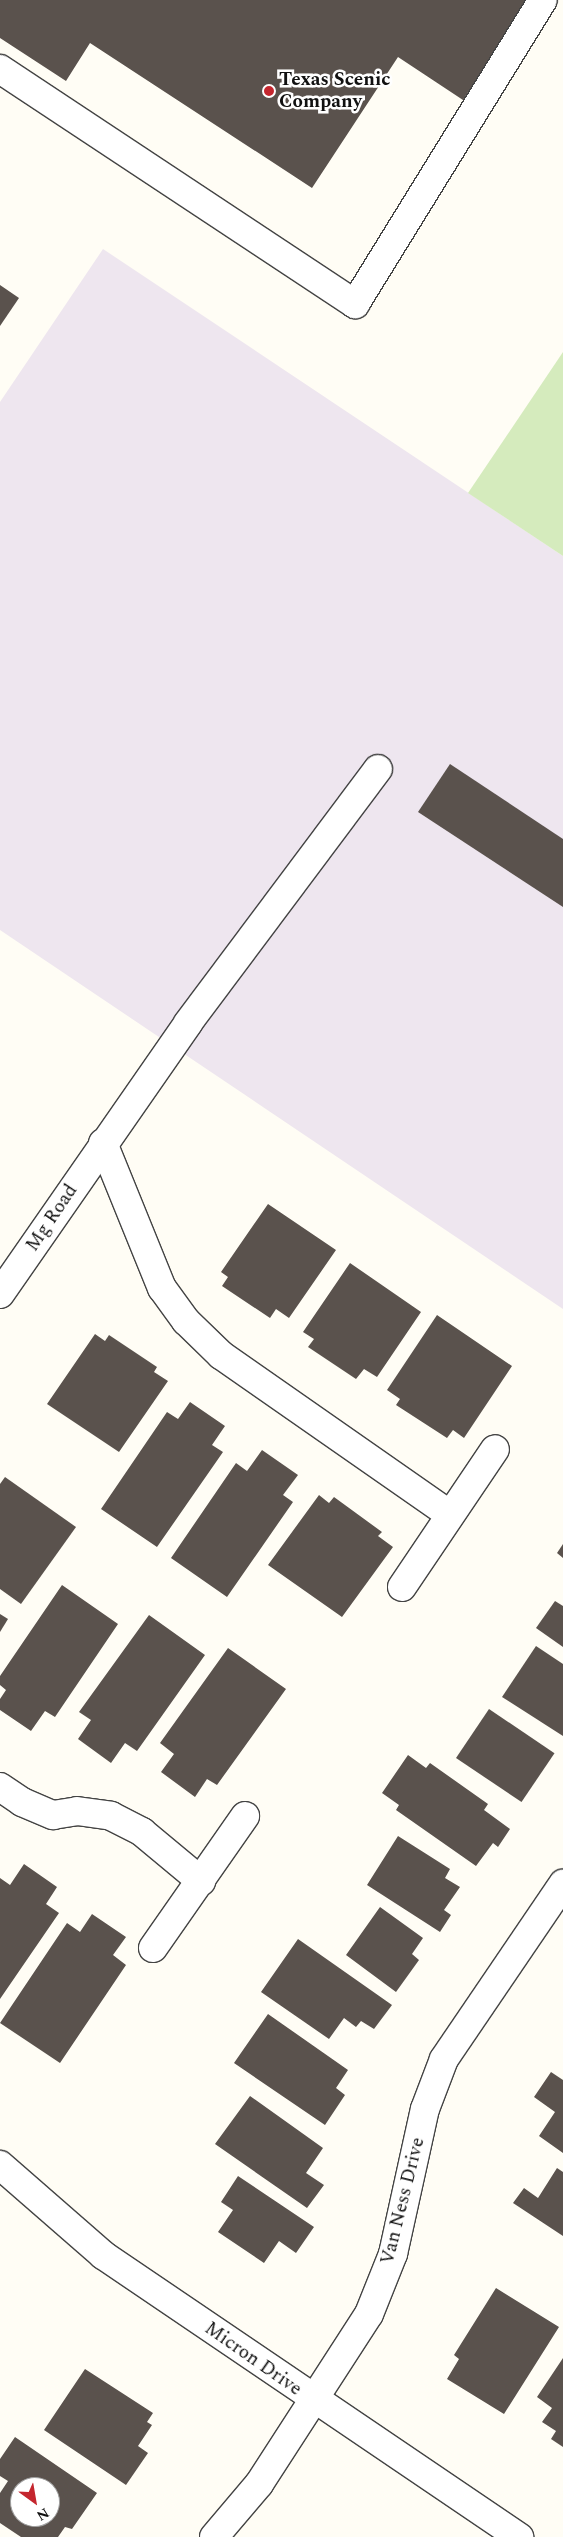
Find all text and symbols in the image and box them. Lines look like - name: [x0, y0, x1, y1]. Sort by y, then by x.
- place label: Texas Scenic Company: [279, 69, 391, 113]
- marker: Texas Scenic Company: [263, 85, 275, 97]
- street label: Mg Road: [21, 1180, 83, 1256]
- street label: Van Ness Drive: [376, 2135, 430, 2267]
- street label: Micron Drive: [200, 2317, 306, 2401]
- north arrow: [10, 2477, 60, 2527]
- text: N: [32, 2502, 53, 2526]

